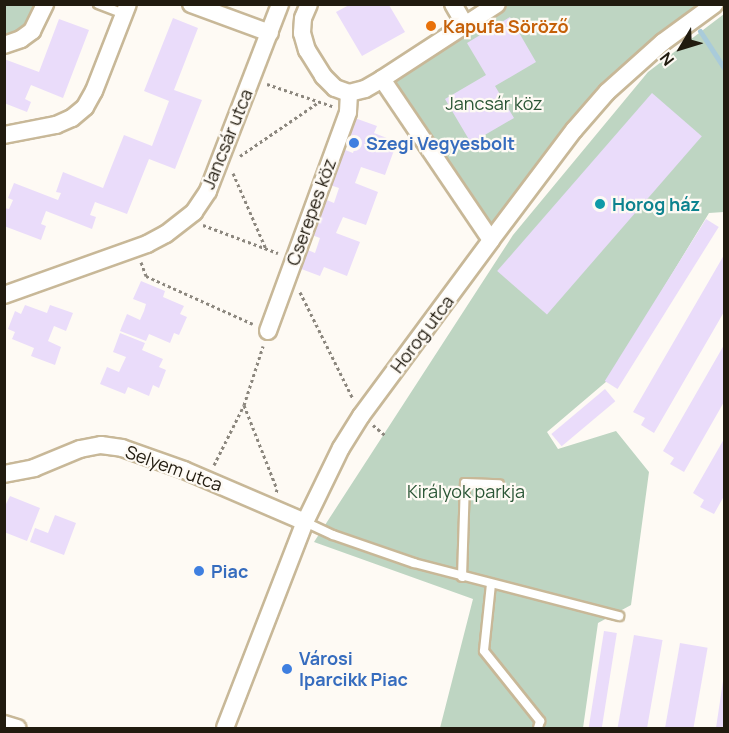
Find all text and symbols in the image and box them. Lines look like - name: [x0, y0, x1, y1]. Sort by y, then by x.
- place label: Kapufa Söröző: [443, 15, 569, 37]
- north arrow: [651, 18, 711, 78]
- marker: Kapufa Söröző: [424, 19, 438, 33]
- text: N: [655, 48, 679, 70]
- street label: Jancsár utca: [197, 86, 257, 192]
- park label: Jancsár köz: [445, 92, 543, 114]
- place label: Szegi Vegyesbolt: [366, 132, 515, 154]
- marker: Szegi Vegyesbolt: [347, 136, 361, 150]
- street label: Cserepes köz: [282, 156, 340, 268]
- place label: Horog ház: [612, 193, 700, 215]
- marker: Horog ház: [593, 197, 607, 211]
- street label: Horog utca: [386, 291, 458, 377]
- street label: Selyem utca: [123, 440, 225, 496]
- park label: Királyok parkja: [407, 480, 525, 502]
- place label: Piac: [211, 560, 248, 582]
- marker: Piac: [192, 564, 206, 578]
- place label: Városi Iparcikk Piac: [299, 648, 408, 690]
- marker: Városi Iparcikk Piac: [280, 662, 294, 676]

